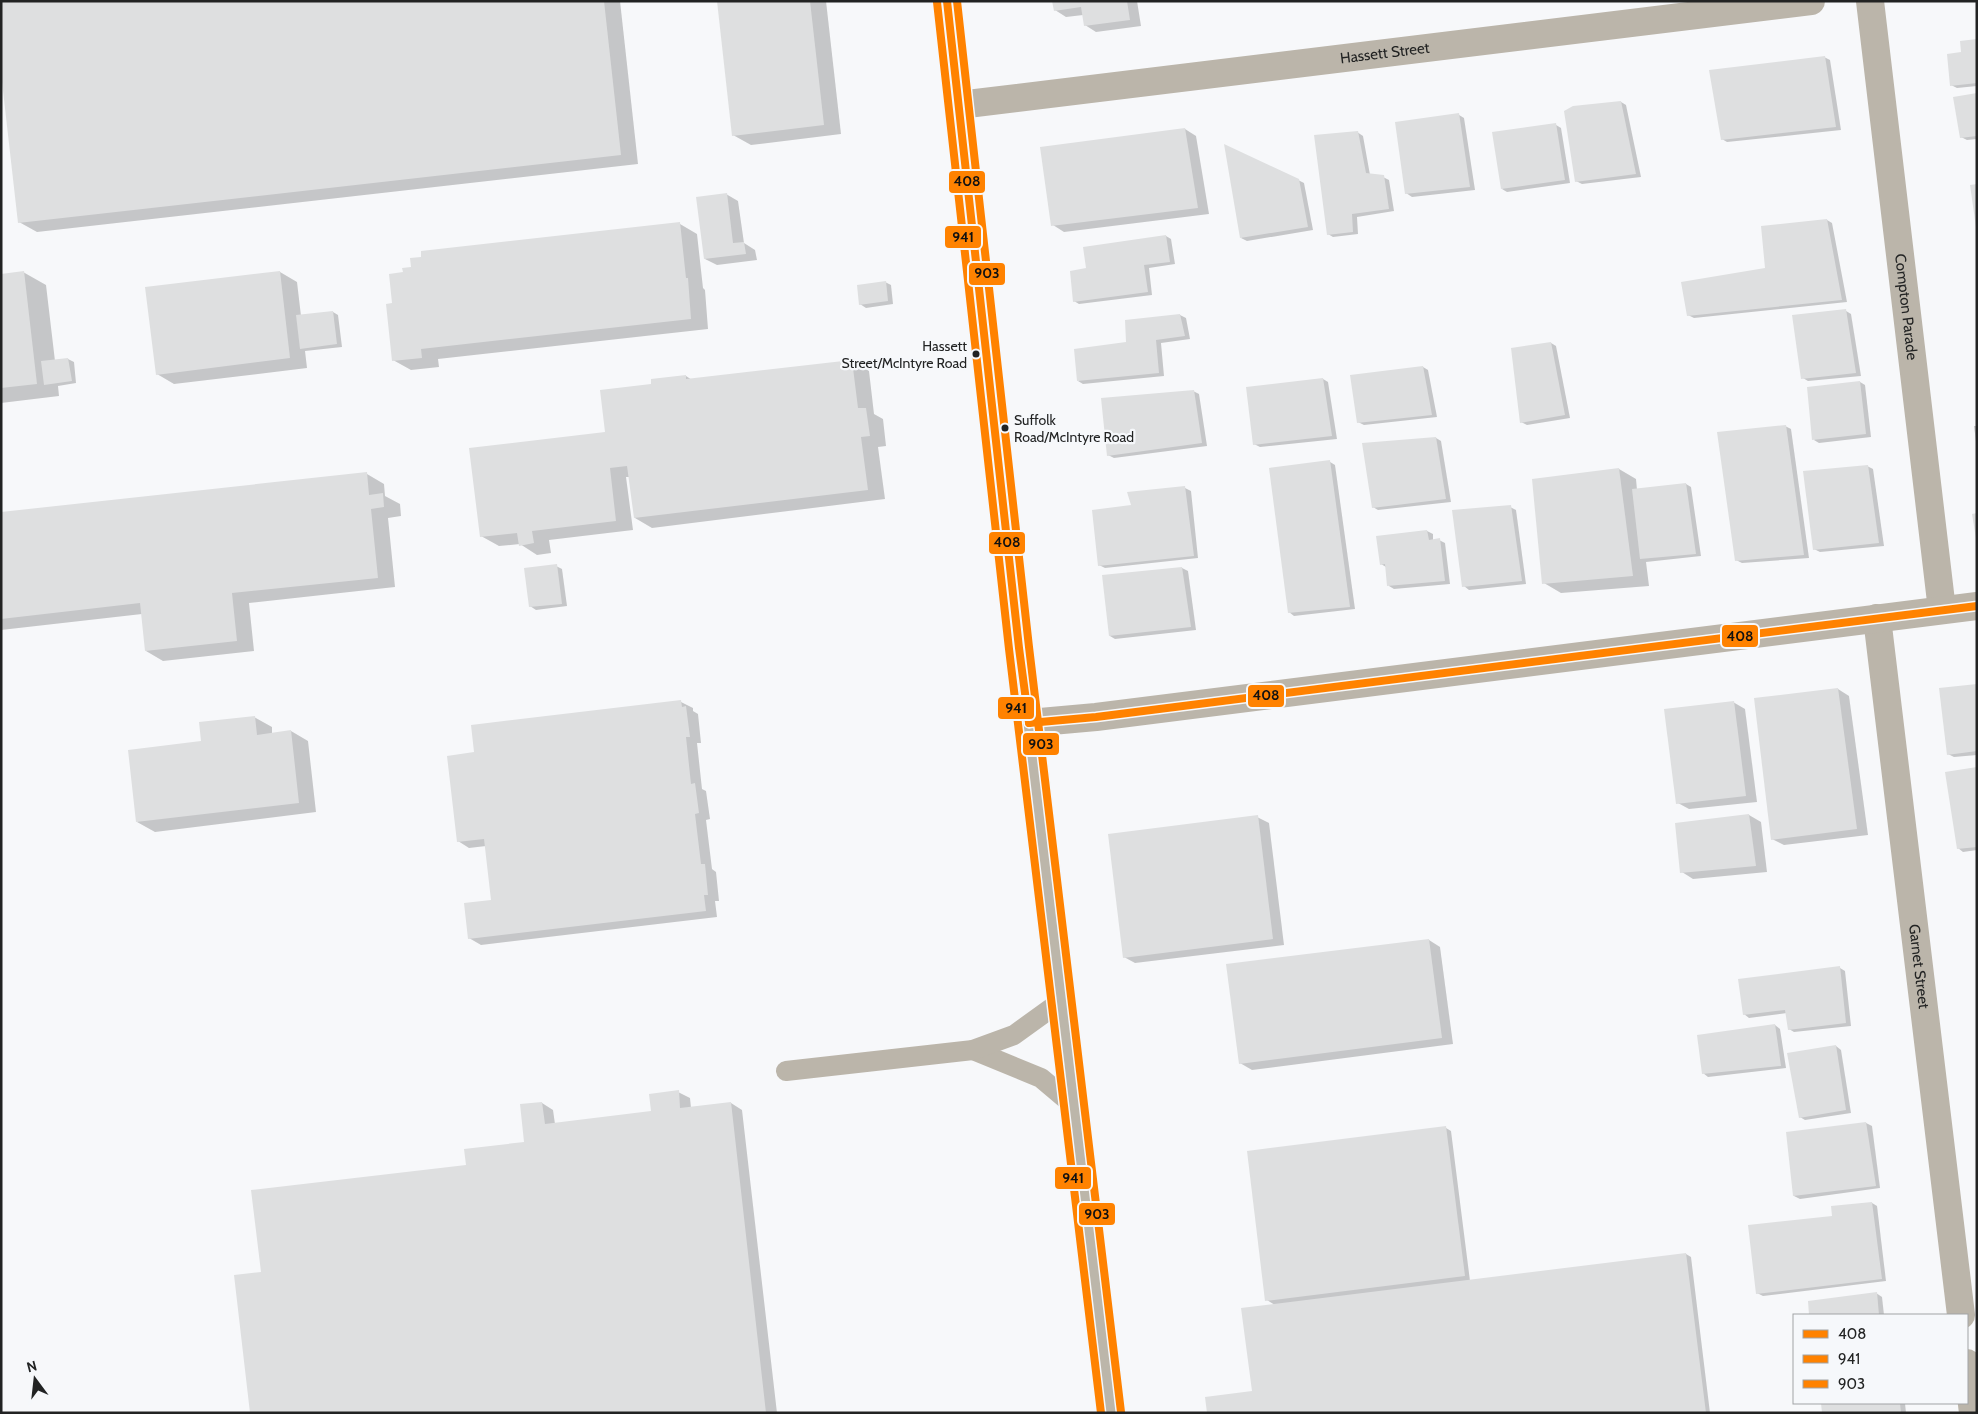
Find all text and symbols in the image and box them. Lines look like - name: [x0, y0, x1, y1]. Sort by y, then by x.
- street label: Hassett Street: [1339, 39, 1431, 67]
- line badge: 408: [948, 170, 986, 194]
- text: 408: [953, 172, 981, 190]
- line badge: 941: [944, 225, 982, 249]
- text: 941: [952, 228, 974, 246]
- street label: Compton Parade: [1891, 253, 1921, 361]
- line badge: 903: [968, 262, 1006, 286]
- text: 903: [974, 264, 1000, 282]
- place label: Hassett Street/McIntyre Road: [841, 337, 967, 372]
- marker: Hassett Street/McIntyre Road: [971, 349, 981, 359]
- place label: Suffolk Road/McIntyre Road: [1014, 411, 1134, 446]
- marker: Suffolk Road/McIntyre Road: [1000, 423, 1010, 433]
- line badge: 408: [988, 531, 1026, 555]
- text: 408: [993, 533, 1021, 551]
- line badge: 408: [1721, 624, 1759, 648]
- text: 408: [1726, 627, 1754, 645]
- line badge: 408: [1247, 684, 1285, 708]
- text: 408: [1252, 686, 1280, 704]
- line badge: 941: [997, 696, 1035, 720]
- text: 941: [1005, 699, 1027, 717]
- line badge: 903: [1022, 732, 1060, 756]
- text: 903: [1028, 735, 1054, 753]
- street label: Garnet Street: [1905, 923, 1933, 1010]
- line badge: 941: [1054, 1166, 1092, 1190]
- text: 941: [1062, 1169, 1084, 1187]
- line badge: 903: [1078, 1202, 1116, 1226]
- text: 903: [1084, 1205, 1110, 1223]
- legend: [1793, 1314, 1968, 1404]
- text: 408: [1838, 1325, 1866, 1343]
- text: 941: [1838, 1350, 1860, 1368]
- north arrow: [10, 1354, 60, 1404]
- text: N: [25, 1356, 39, 1376]
- text: 903: [1838, 1375, 1865, 1393]

